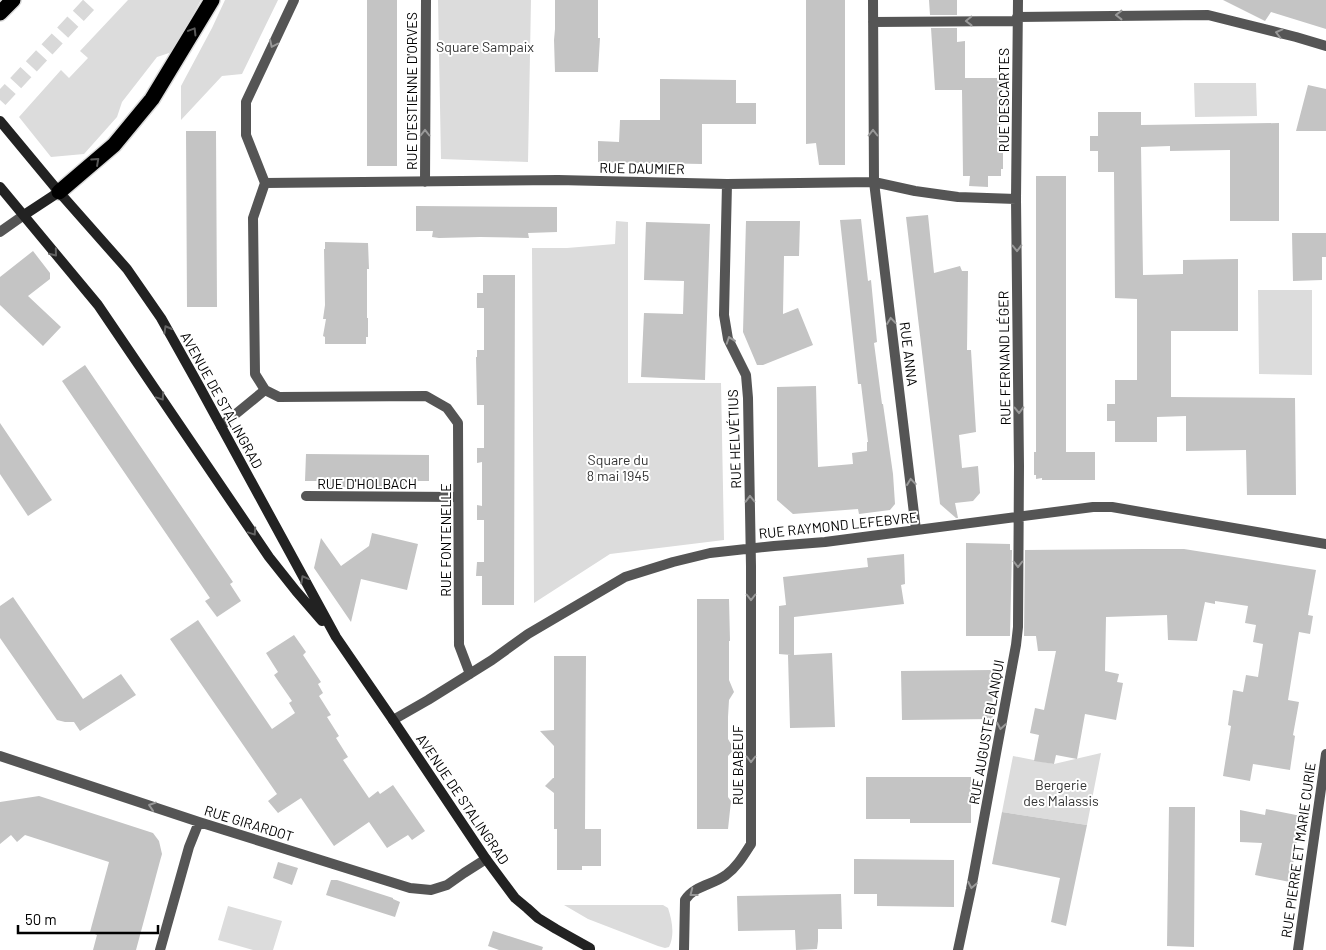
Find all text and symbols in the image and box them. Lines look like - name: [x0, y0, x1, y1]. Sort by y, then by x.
- one-way arrow: [1115, 10, 1122, 20]
- street label: RUE D'ESTIENNE D'ORVES: [403, 12, 420, 170]
- one-way arrow: [965, 16, 972, 26]
- one-way arrow: [186, 28, 196, 37]
- one-way arrow: [1275, 28, 1284, 39]
- park label: Square Sampaix: [436, 38, 534, 55]
- one-way arrow: [269, 39, 280, 48]
- street label: RUE DESCARTES: [995, 48, 1012, 152]
- one-way arrow: [420, 129, 430, 137]
- one-way arrow: [868, 129, 878, 136]
- one-way arrow: [91, 157, 100, 166]
- street label: RUE DAUMIER: [599, 159, 685, 177]
- one-way arrow: [1012, 244, 1022, 252]
- one-way arrow: [49, 247, 57, 256]
- street label: RUE FERNAND LÉGER: [994, 291, 1014, 425]
- one-way arrow: [886, 316, 897, 324]
- street label: RUE ANNA: [897, 321, 921, 388]
- one-way arrow: [164, 326, 174, 335]
- street label: AVENUE DE STALINGRAD: [177, 329, 267, 471]
- one-way arrow: [726, 337, 736, 345]
- street label: RUE HELVÉTIUS: [724, 389, 744, 489]
- one-way arrow: [155, 392, 164, 401]
- one-way arrow: [1013, 407, 1024, 415]
- park label: Square du 8 mai 1945: [587, 451, 649, 484]
- street label: RUE D'HOLBACH: [317, 475, 417, 492]
- one-way arrow: [906, 478, 916, 486]
- street label: RUE FONTENELLE: [437, 483, 454, 597]
- one-way arrow: [745, 495, 755, 502]
- street label: RUE RAYMOND LEFEBVRE: [758, 508, 918, 542]
- one-way arrow: [246, 527, 256, 536]
- one-way arrow: [1013, 561, 1023, 569]
- one-way arrow: [300, 575, 310, 584]
- one-way arrow: [746, 593, 756, 601]
- street label: RUE AUGUSTE BLANQUI: [965, 658, 1007, 806]
- one-way arrow: [996, 721, 1007, 730]
- street label: RUE BABEUF: [729, 725, 746, 805]
- street label: AVENUE DE STALINGRAD: [413, 731, 513, 867]
- one-way arrow: [746, 756, 756, 763]
- street label: RUE PIERRE ET MARIE CURIE: [1277, 761, 1319, 939]
- park label: Bergerie des Malassis: [1023, 776, 1099, 809]
- street label: RUE GIRARDOT: [202, 801, 296, 845]
- one-way arrow: [149, 802, 157, 812]
- one-way arrow: [967, 881, 977, 890]
- one-way arrow: [690, 887, 699, 896]
- scale bar: [18, 902, 158, 934]
- text: 50 m: [25, 910, 57, 928]

